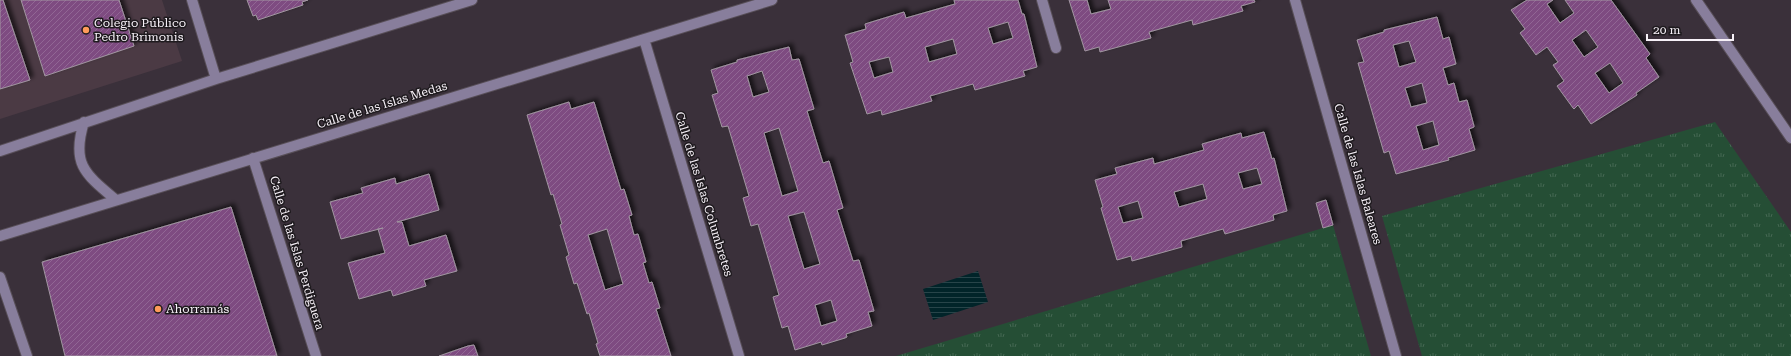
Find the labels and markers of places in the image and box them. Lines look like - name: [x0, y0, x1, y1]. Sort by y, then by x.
- place label: Colegio Público Pedro Brimonis: [94, 16, 186, 44]
- marker: Colegio Público Pedro Brimonis: [81, 25, 91, 35]
- place label: Ahorramás: [166, 302, 229, 316]
- marker: Ahorramás: [153, 304, 163, 314]

